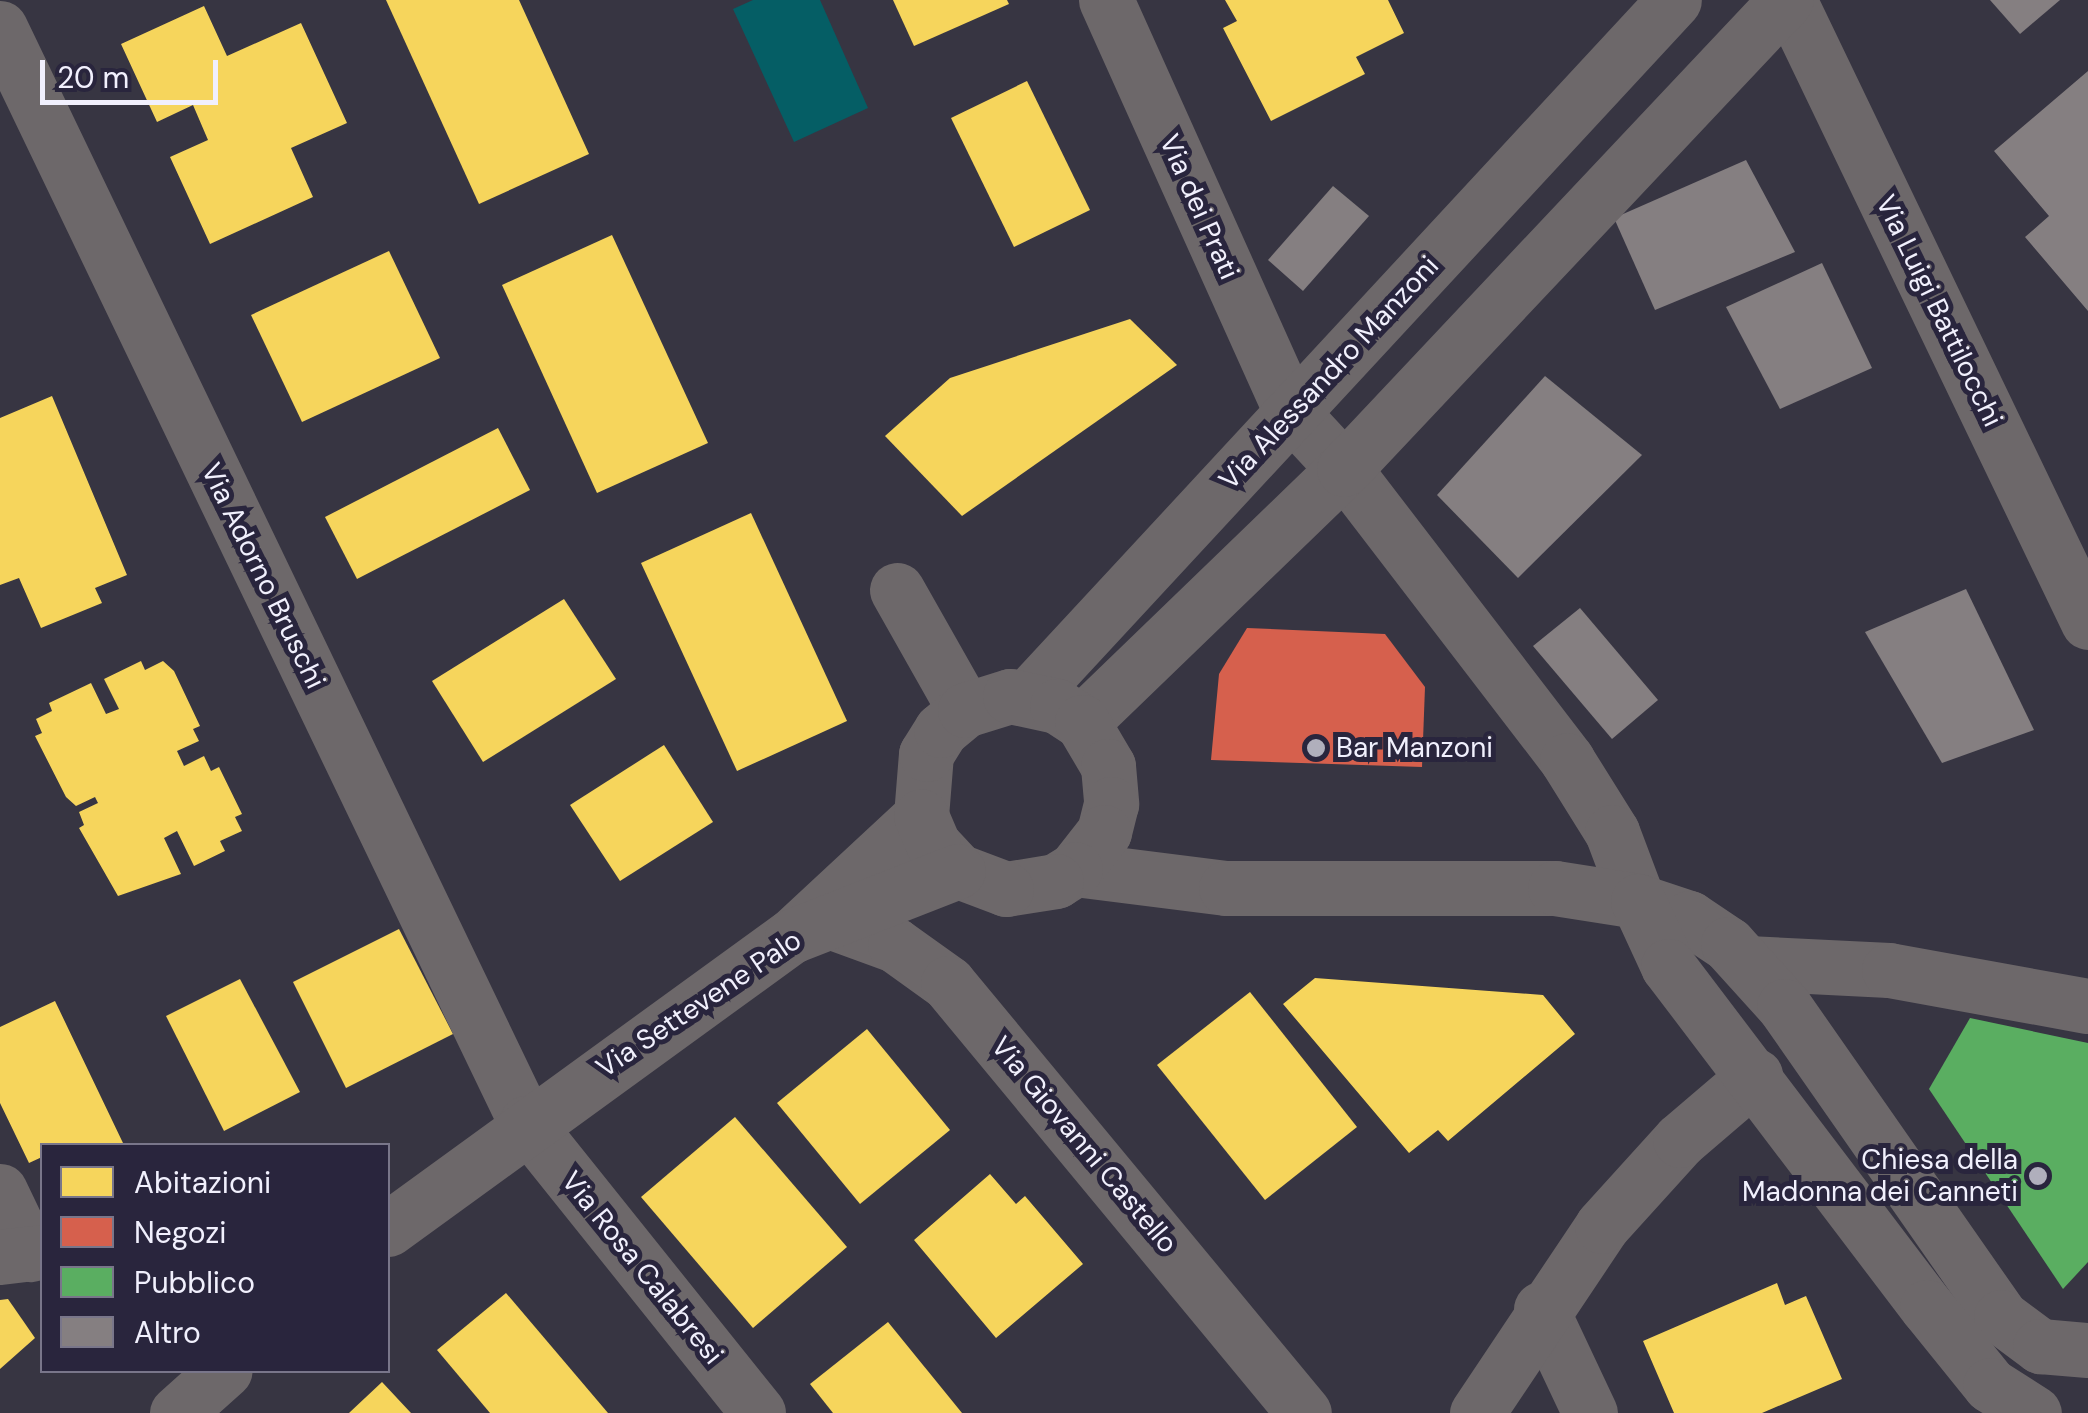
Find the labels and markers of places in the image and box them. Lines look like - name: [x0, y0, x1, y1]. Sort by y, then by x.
- place label: Bar Manzoni: [1336, 731, 1493, 765]
- marker: Bar Manzoni: [1305, 737, 1327, 759]
- place label: Chiesa della Madonna dei Canneti: [1742, 1143, 2018, 1209]
- marker: Chiesa della Madonna dei Canneti: [2027, 1165, 2049, 1187]

